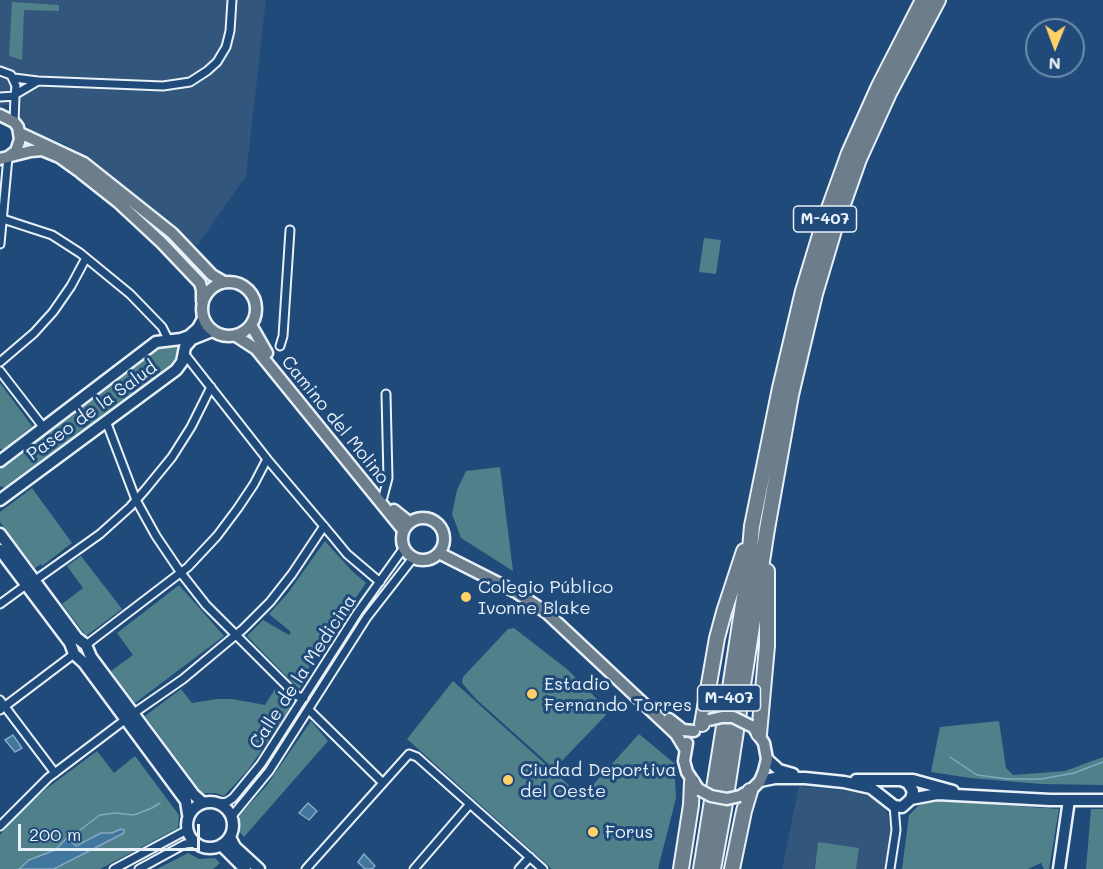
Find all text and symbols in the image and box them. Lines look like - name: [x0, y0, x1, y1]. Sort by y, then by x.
- north arrow: [1025, 18, 1085, 78]
- text: N: [1048, 54, 1061, 75]
- road number: M-407: [794, 206, 856, 232]
- street label: Camino del Molino: [277, 351, 393, 489]
- street label: Paseo de la Salud: [23, 357, 161, 465]
- place label: Colegio Público Ivonne Blake: [478, 576, 613, 618]
- marker: Colegio Público Ivonne Blake: [459, 590, 473, 604]
- street label: Calle de la Medicina: [245, 591, 361, 753]
- place label: Estadio Fernando Torres: [544, 673, 692, 716]
- road number: M-407: [698, 685, 760, 711]
- marker: Estadio Fernando Torres: [525, 687, 539, 701]
- place label: Ciudad Deportiva del Oeste: [520, 759, 676, 802]
- marker: Ciudad Deportiva del Oeste: [501, 773, 515, 787]
- scale bar: [21, 812, 202, 850]
- place label: Forus: [605, 821, 653, 843]
- text: 200 m: [29, 822, 81, 846]
- marker: Forus: [586, 825, 600, 839]

